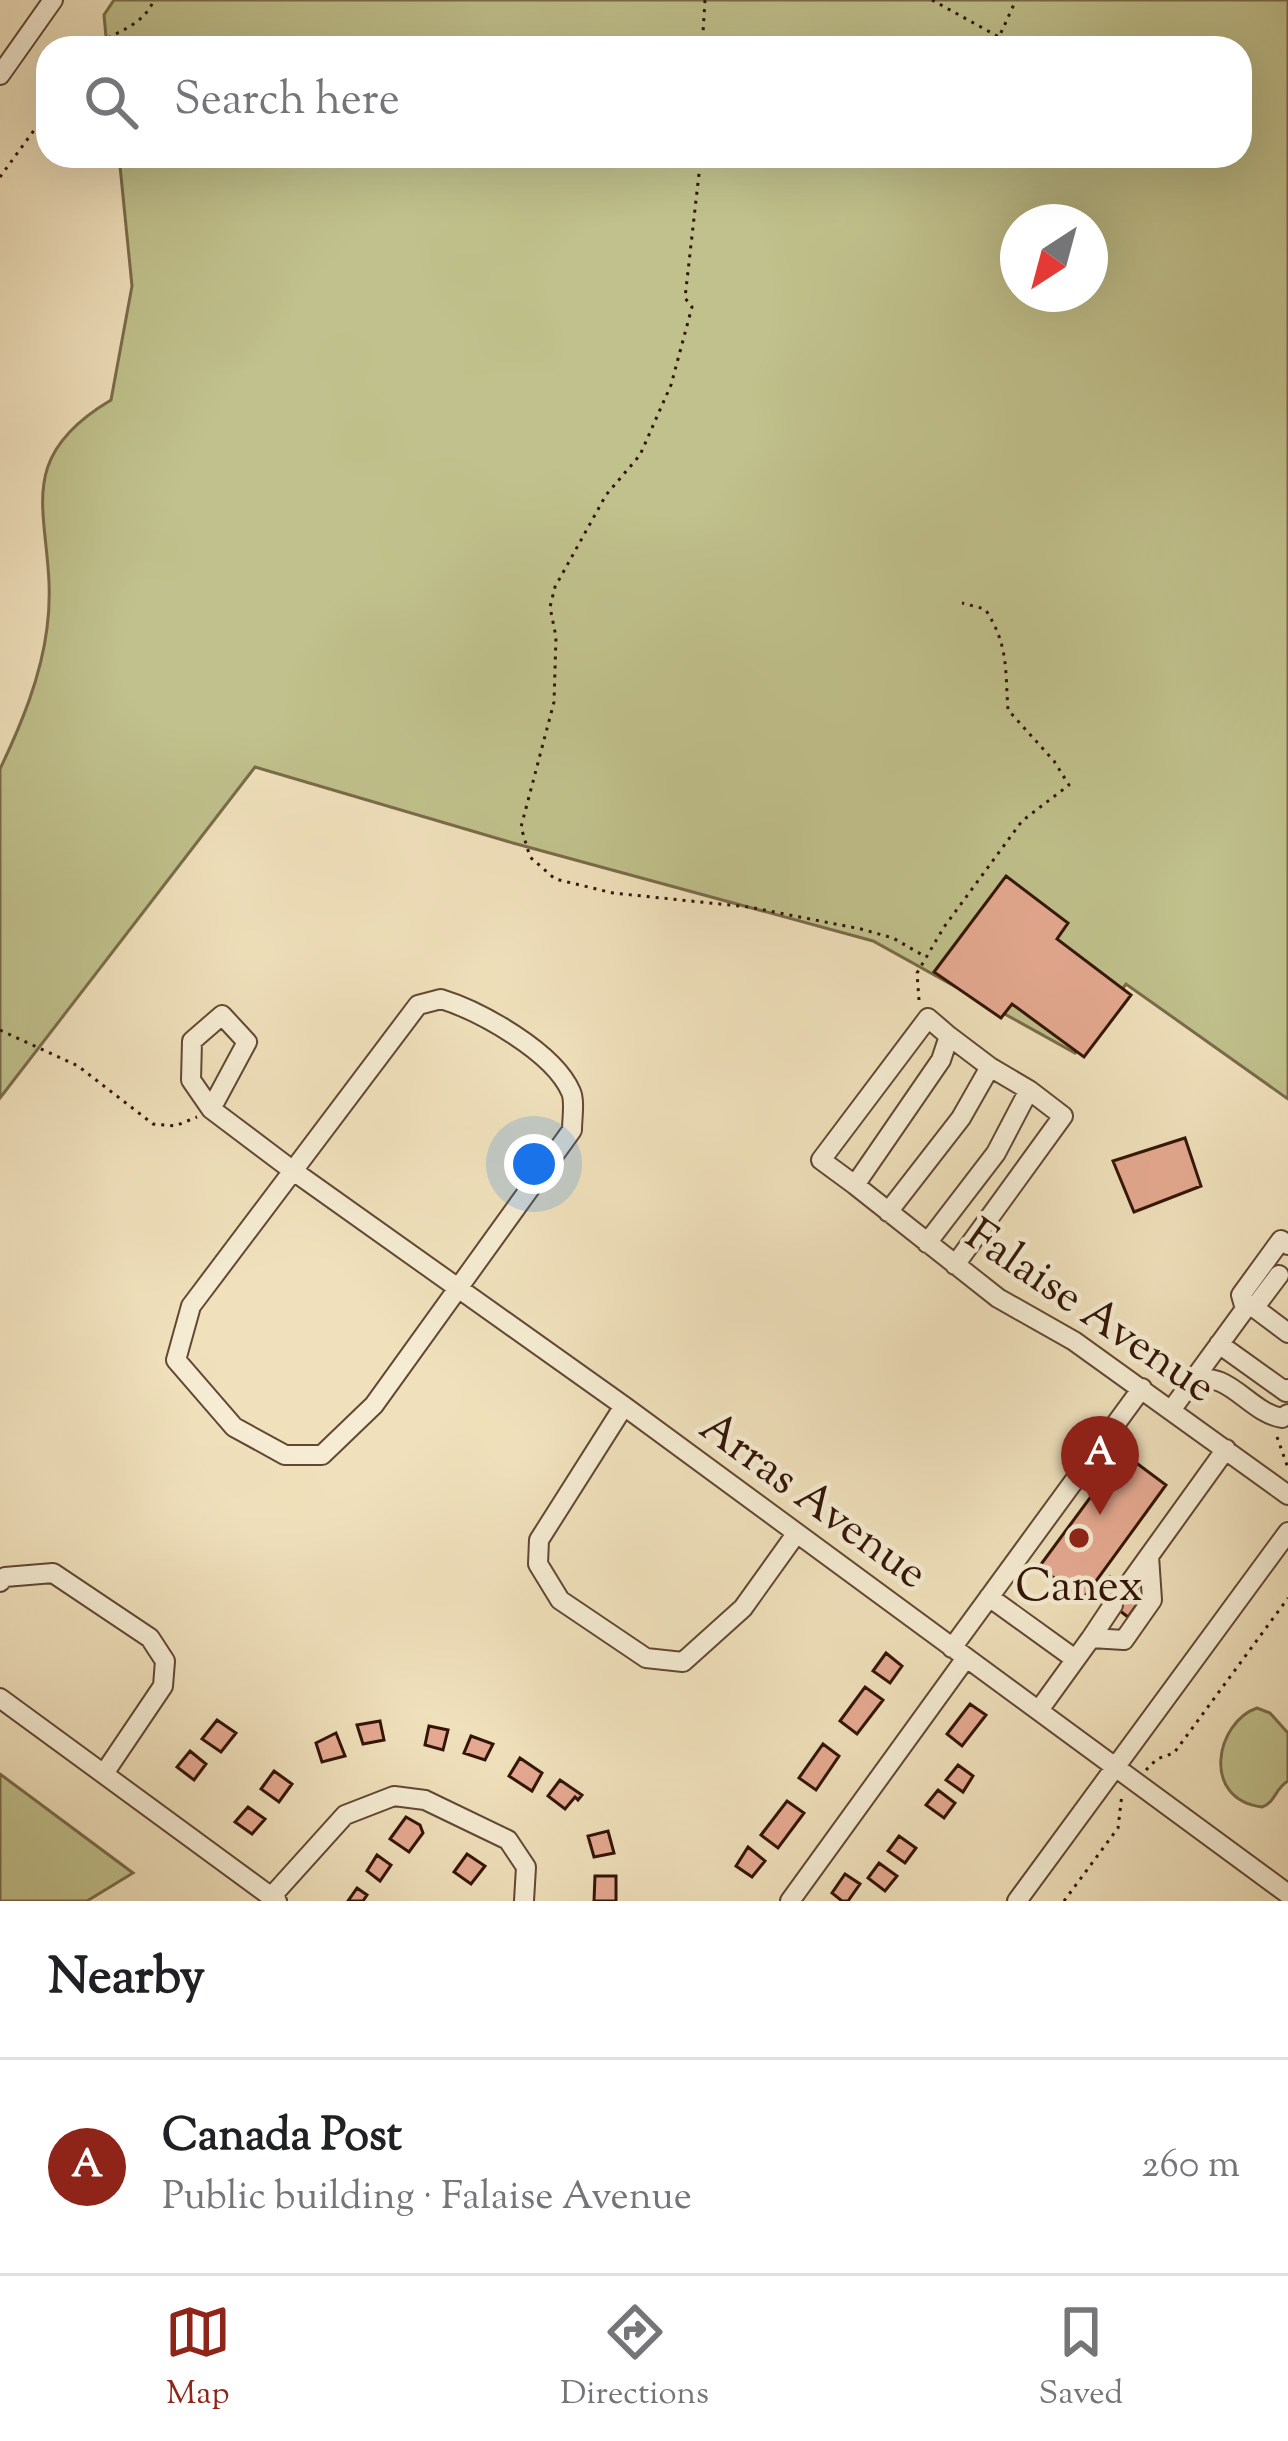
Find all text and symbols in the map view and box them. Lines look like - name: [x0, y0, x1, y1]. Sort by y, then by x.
- search box: [36, 36, 1252, 168]
- icon: search: [78, 69, 144, 135]
- text: Search here: [174, 70, 400, 135]
- north arrow: [1000, 204, 1108, 312]
- your location: [504, 1134, 564, 1194]
- street label: Falaise Avenue: [951, 1206, 1227, 1421]
- street label: Arras Avenue: [684, 1397, 939, 1607]
- pin: A: [1061, 1416, 1139, 1515]
- marker: Canex: [1066, 1525, 1092, 1551]
- place label: Canex: [1015, 1557, 1143, 1622]
- text: Nearby: [48, 1943, 205, 2016]
- text: Canada Post: [162, 2106, 402, 2171]
- text: A: [71, 2139, 103, 2195]
- text: 260 m: [1141, 2139, 1240, 2195]
- text: Public building · Falaise Avenue: [162, 2171, 692, 2227]
- tab: Map: [165, 2299, 231, 2419]
- tab: Directions: [560, 2299, 709, 2419]
- tab: Saved: [1039, 2299, 1123, 2419]

